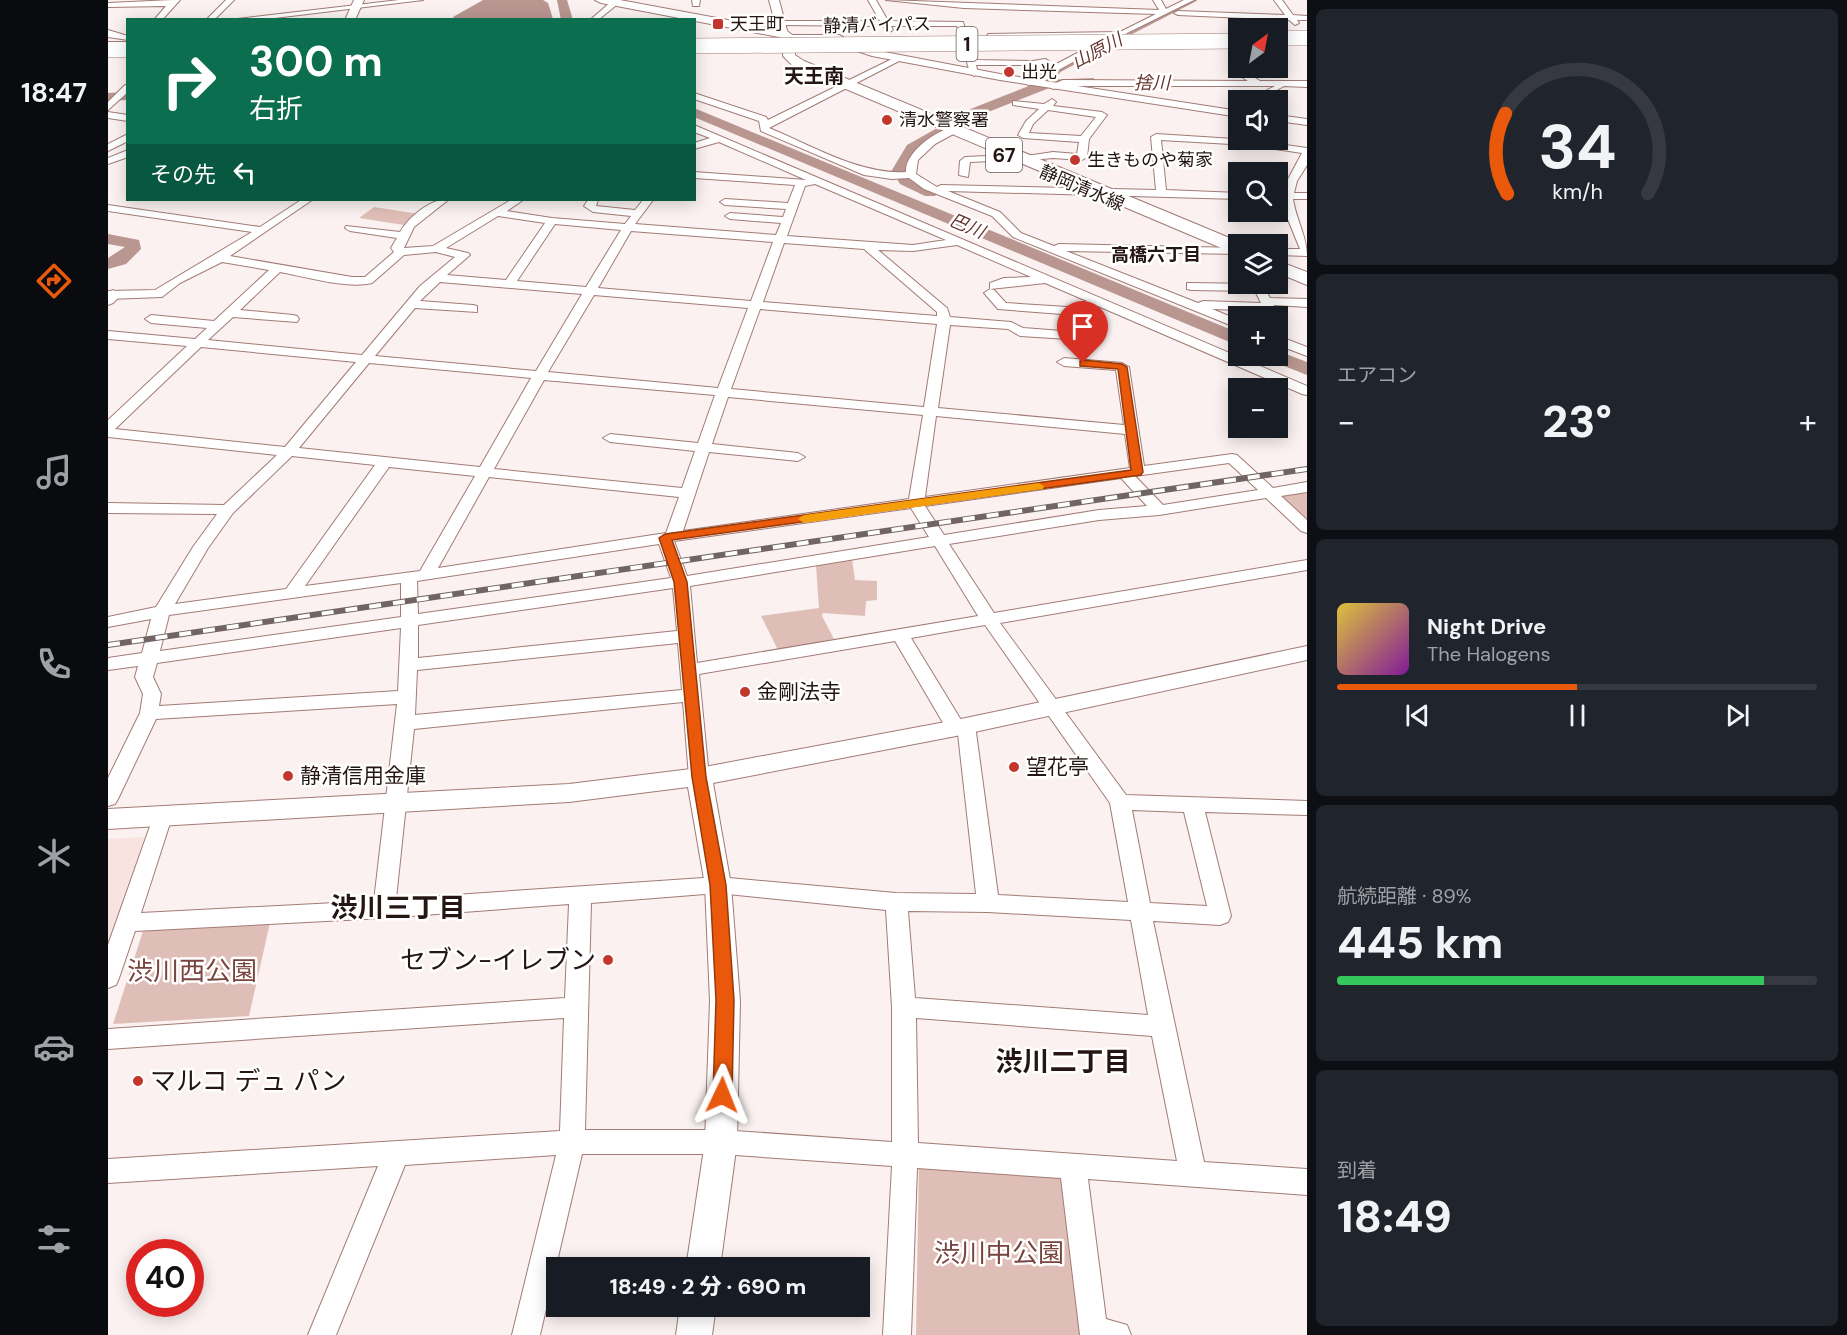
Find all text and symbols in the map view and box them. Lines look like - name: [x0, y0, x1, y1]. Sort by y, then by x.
- place label: 天王町: [730, 12, 784, 36]
- street label: 静清バイパス: [823, 12, 931, 38]
- marker: 天王町: [711, 17, 725, 31]
- north arrow: [1228, 18, 1288, 78]
- map controls: [1228, 18, 1288, 438]
- road number: 1: [956, 27, 978, 61]
- water label: 山原川: [1068, 27, 1128, 74]
- text: 300 m: [249, 34, 383, 89]
- icon: right: [150, 42, 228, 120]
- place label: 出光: [1021, 60, 1057, 84]
- district label: 天王南: [784, 63, 844, 89]
- marker: 出光: [1002, 65, 1016, 79]
- water label: 捨川: [1134, 71, 1172, 95]
- text: 18:47: [21, 75, 87, 110]
- button: sound: [1228, 90, 1288, 150]
- text: 右折: [249, 91, 303, 126]
- text: 34: [1538, 106, 1616, 187]
- place label: 清水警察署: [899, 108, 989, 132]
- marker: 清水警察署: [880, 113, 894, 127]
- road number: 67: [986, 138, 1022, 172]
- place label: 生きものや菊家: [1087, 148, 1213, 172]
- marker: 生きものや菊家: [1068, 153, 1082, 167]
- icon: left: [228, 156, 261, 189]
- street label: 静岡清水線: [1036, 159, 1128, 217]
- text: その先: [150, 160, 216, 189]
- button: search: [1228, 162, 1288, 222]
- text: km/h: [1552, 178, 1602, 206]
- water label: 巴川: [946, 208, 990, 245]
- button: layers: [1228, 234, 1288, 294]
- district label: 高橋六丁目: [1111, 243, 1201, 267]
- icon: directions: [33, 260, 75, 302]
- pin: [1057, 301, 1108, 363]
- button: +: [1228, 306, 1288, 366]
- icon: arrive: [1066, 310, 1099, 343]
- text: エアコン: [1337, 362, 1417, 388]
- button: −: [1228, 378, 1288, 438]
- text: 23°: [1542, 392, 1612, 451]
- text: −: [1337, 400, 1355, 443]
- text: +: [1799, 400, 1817, 443]
- icon: music: [33, 451, 75, 493]
- text: Night Drive: [1427, 612, 1546, 641]
- text: The Halogens: [1427, 641, 1550, 667]
- icon: phone: [33, 643, 75, 685]
- place label: 金剛法寺: [757, 678, 841, 706]
- marker: 金剛法寺: [738, 685, 752, 699]
- icon: previous: [1401, 699, 1434, 732]
- icon: pause: [1561, 699, 1594, 732]
- icon: next: [1721, 699, 1754, 732]
- place label: 望花亭: [1026, 753, 1089, 781]
- marker: 望花亭: [1007, 760, 1021, 774]
- place label: 静清信用金庫: [300, 762, 426, 790]
- marker: 静清信用金庫: [281, 769, 295, 783]
- icon: climate: [33, 835, 75, 877]
- text: 航続距離 · 89%: [1337, 883, 1471, 909]
- district label: 渋川三丁目: [331, 890, 466, 925]
- text: 445 km: [1337, 913, 1503, 972]
- place label: セブン-イレブン: [400, 943, 596, 977]
- marker: セブン-イレブン: [601, 953, 615, 967]
- park label: 渋川西公園: [127, 954, 257, 988]
- icon: car: [33, 1026, 75, 1068]
- district label: 渋川二丁目: [996, 1044, 1131, 1079]
- position arrow: [690, 1063, 754, 1127]
- place label: マルコ デュ パン: [150, 1064, 347, 1098]
- marker: マルコ デュ パン: [131, 1074, 145, 1088]
- text: 到着: [1337, 1157, 1377, 1183]
- text: 18:49: [1337, 1187, 1452, 1246]
- icon: filters: [33, 1218, 75, 1260]
- park label: 渋川中公園: [934, 1236, 1064, 1270]
- speed limit sign: 40: [126, 1239, 204, 1317]
- text: 18:49 · 2 分 · 690 m: [610, 1272, 806, 1301]

